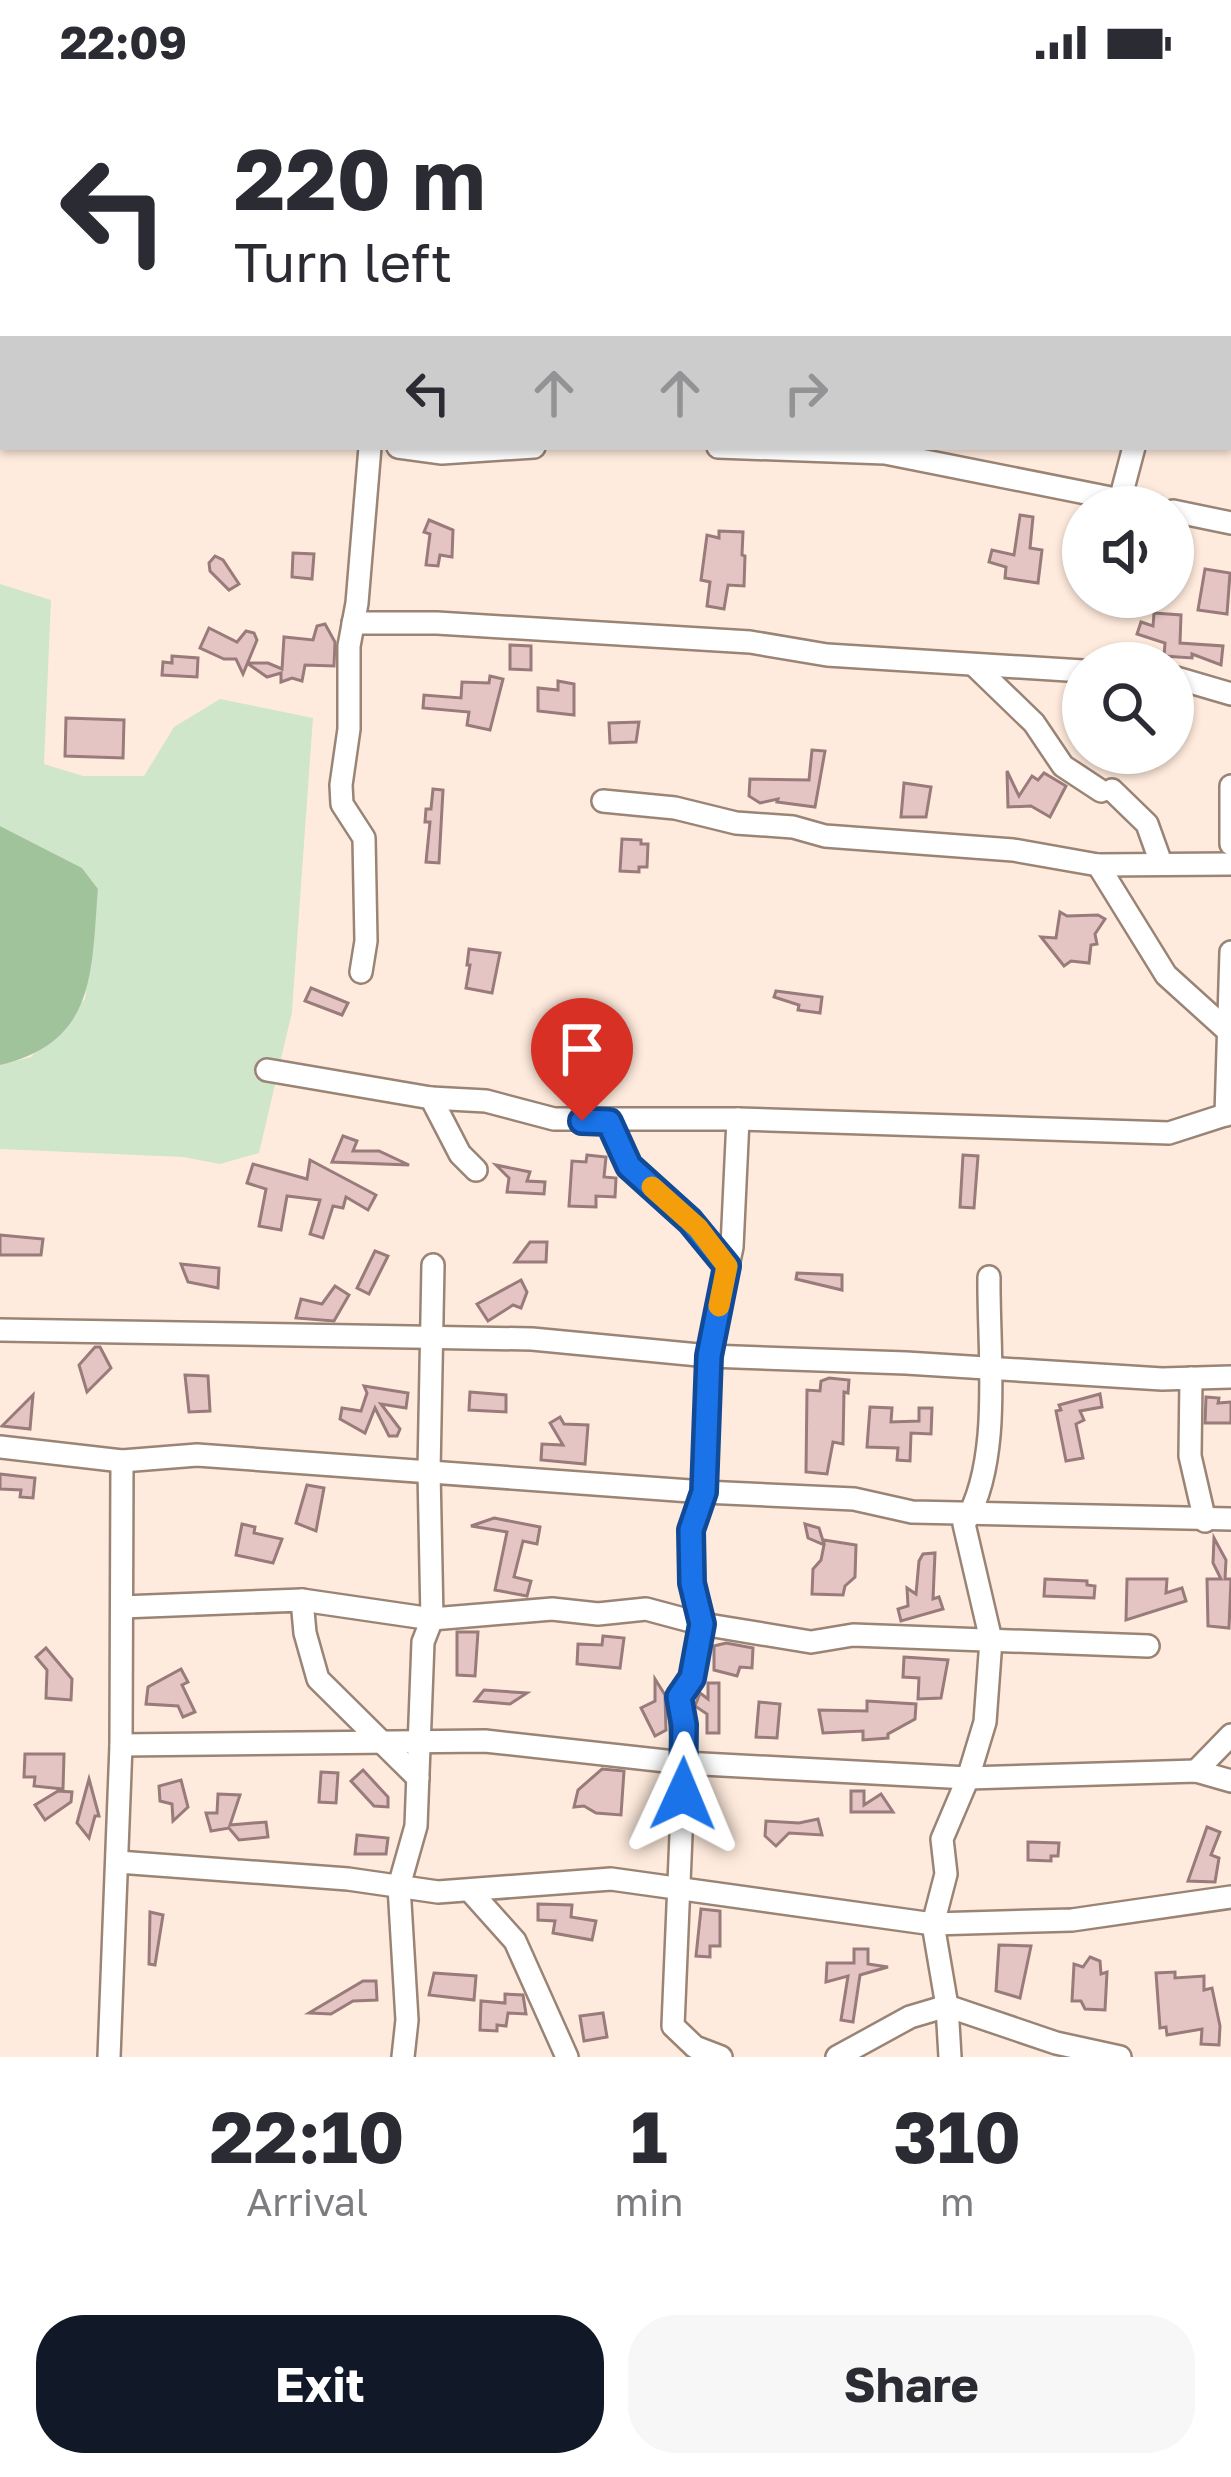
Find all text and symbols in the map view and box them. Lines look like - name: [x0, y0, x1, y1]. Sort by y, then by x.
- text: 22:09: [60, 15, 187, 69]
- text: 220 m: [234, 128, 486, 228]
- icon: left: [36, 132, 192, 288]
- text: Turn left: [234, 229, 452, 294]
- icon: left: [395, 360, 461, 426]
- icon: ahead: [521, 360, 587, 426]
- icon: ahead: [647, 360, 713, 426]
- icon: right: [773, 360, 839, 426]
- map controls: [1062, 486, 1194, 774]
- button: sound: [1062, 486, 1194, 618]
- button: search: [1062, 642, 1194, 774]
- pin: [531, 998, 633, 1121]
- icon: arrive: [549, 1016, 615, 1082]
- position arrow: [620, 1731, 746, 1857]
- text: 22:10: [210, 2092, 405, 2179]
- text: 1: [630, 2092, 668, 2179]
- text: 310: [893, 2092, 1021, 2179]
- text: Arrival: [246, 2178, 368, 2225]
- text: min: [614, 2178, 683, 2225]
- text: m: [940, 2178, 974, 2225]
- button: Exit: [36, 2315, 604, 2453]
- button: Share: [628, 2315, 1195, 2453]

